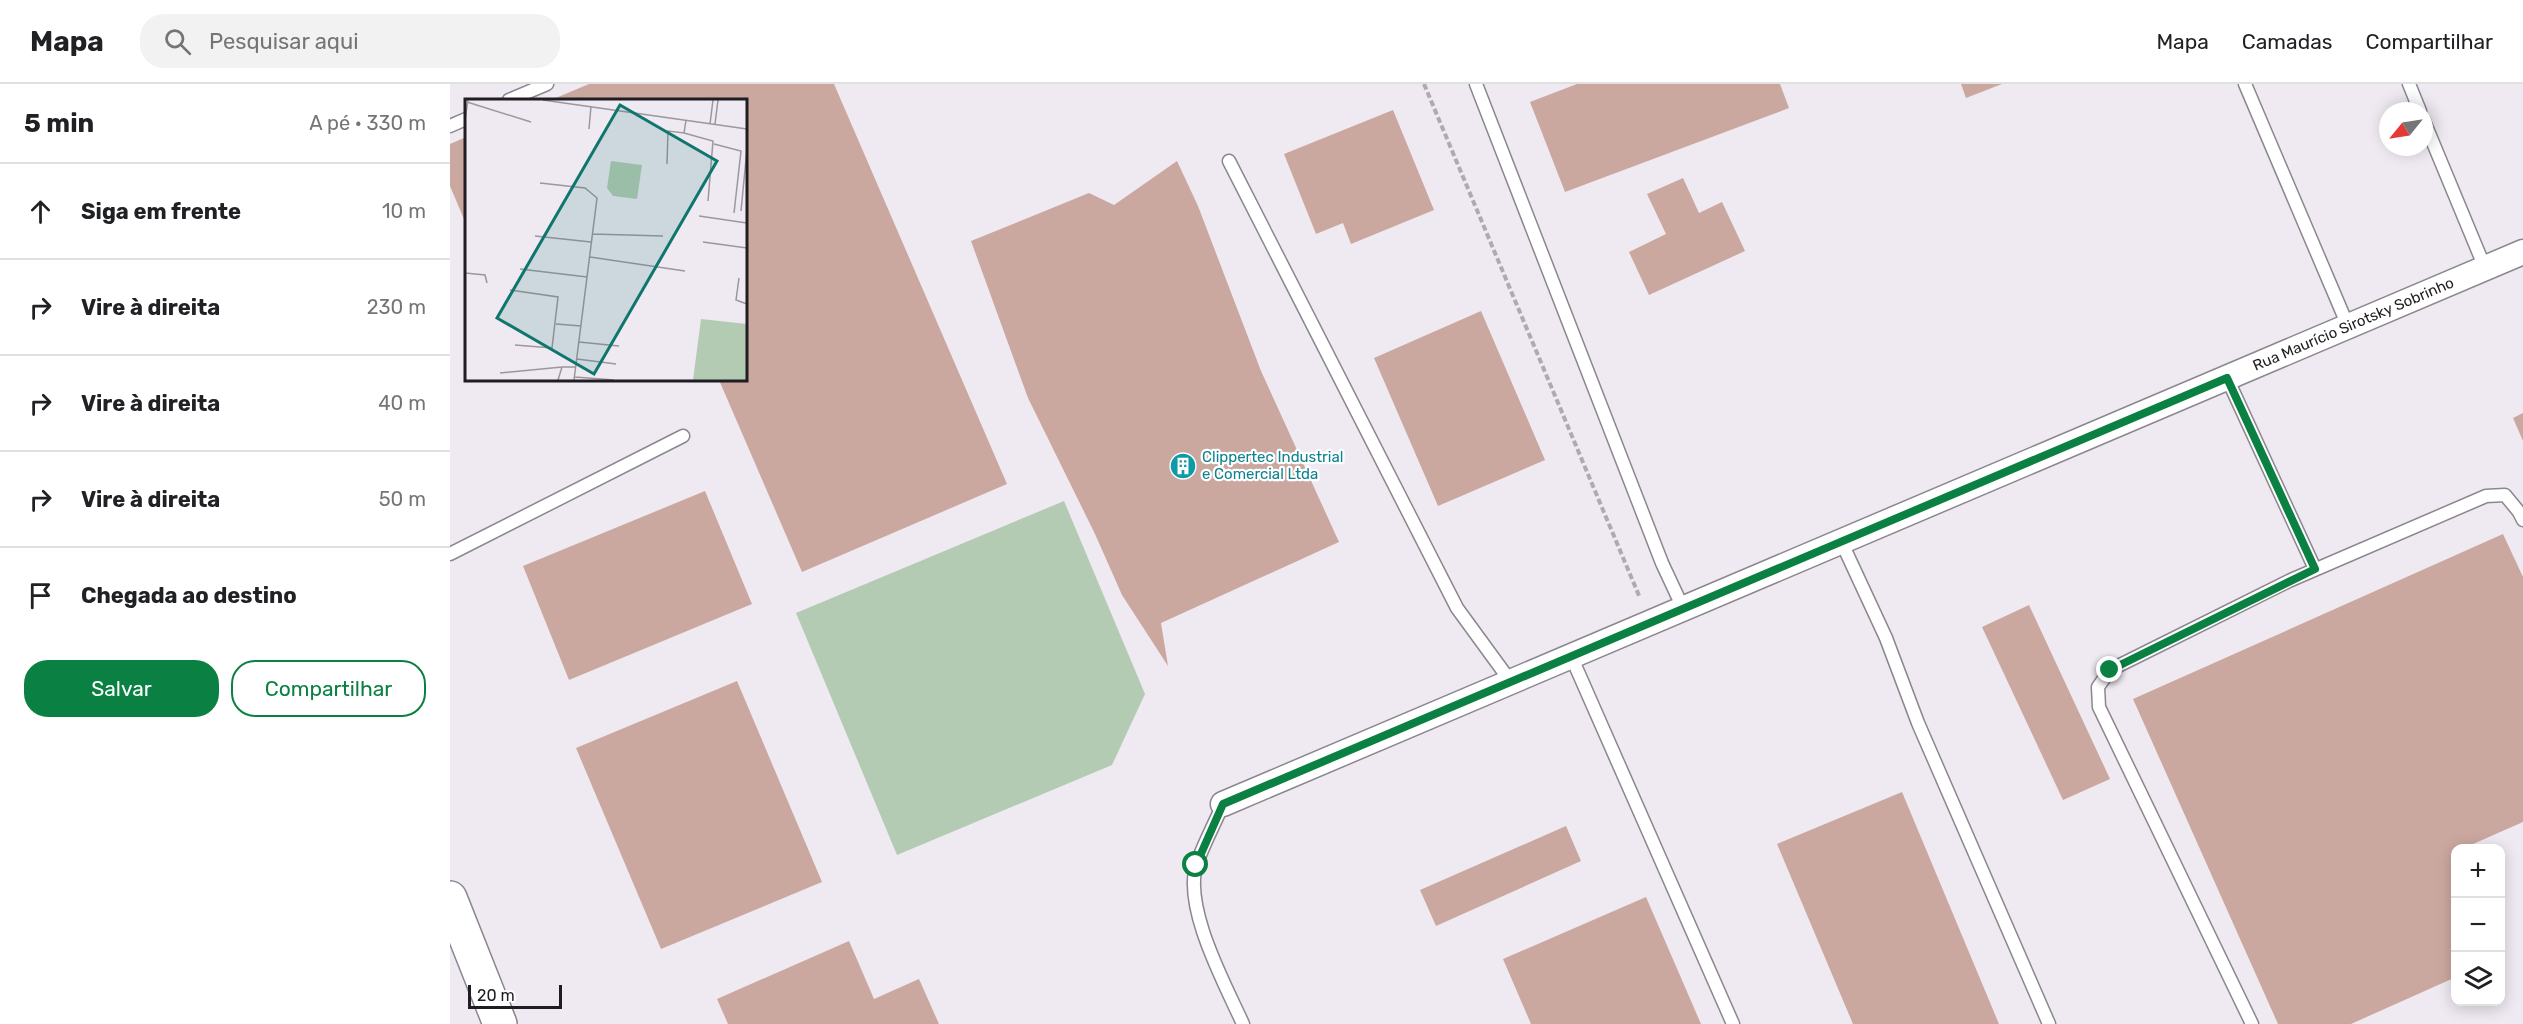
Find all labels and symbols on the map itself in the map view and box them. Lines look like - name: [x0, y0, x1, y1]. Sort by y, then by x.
- inset map: [465, 99, 747, 381]
- north arrow: [2379, 102, 2433, 156]
- street label: Rua Maurício Sirotsky Sobrinho: [2250, 273, 2457, 375]
- place label: Clippertec Industrial e Comercial Ltda: [1202, 448, 1343, 483]
- building icon: Clippertec Industrial e Comercial Ltda: [1168, 451, 1198, 481]
- route end: [2096, 656, 2122, 682]
- route start: [1182, 851, 1208, 877]
- scale bar: [468, 982, 562, 1010]

